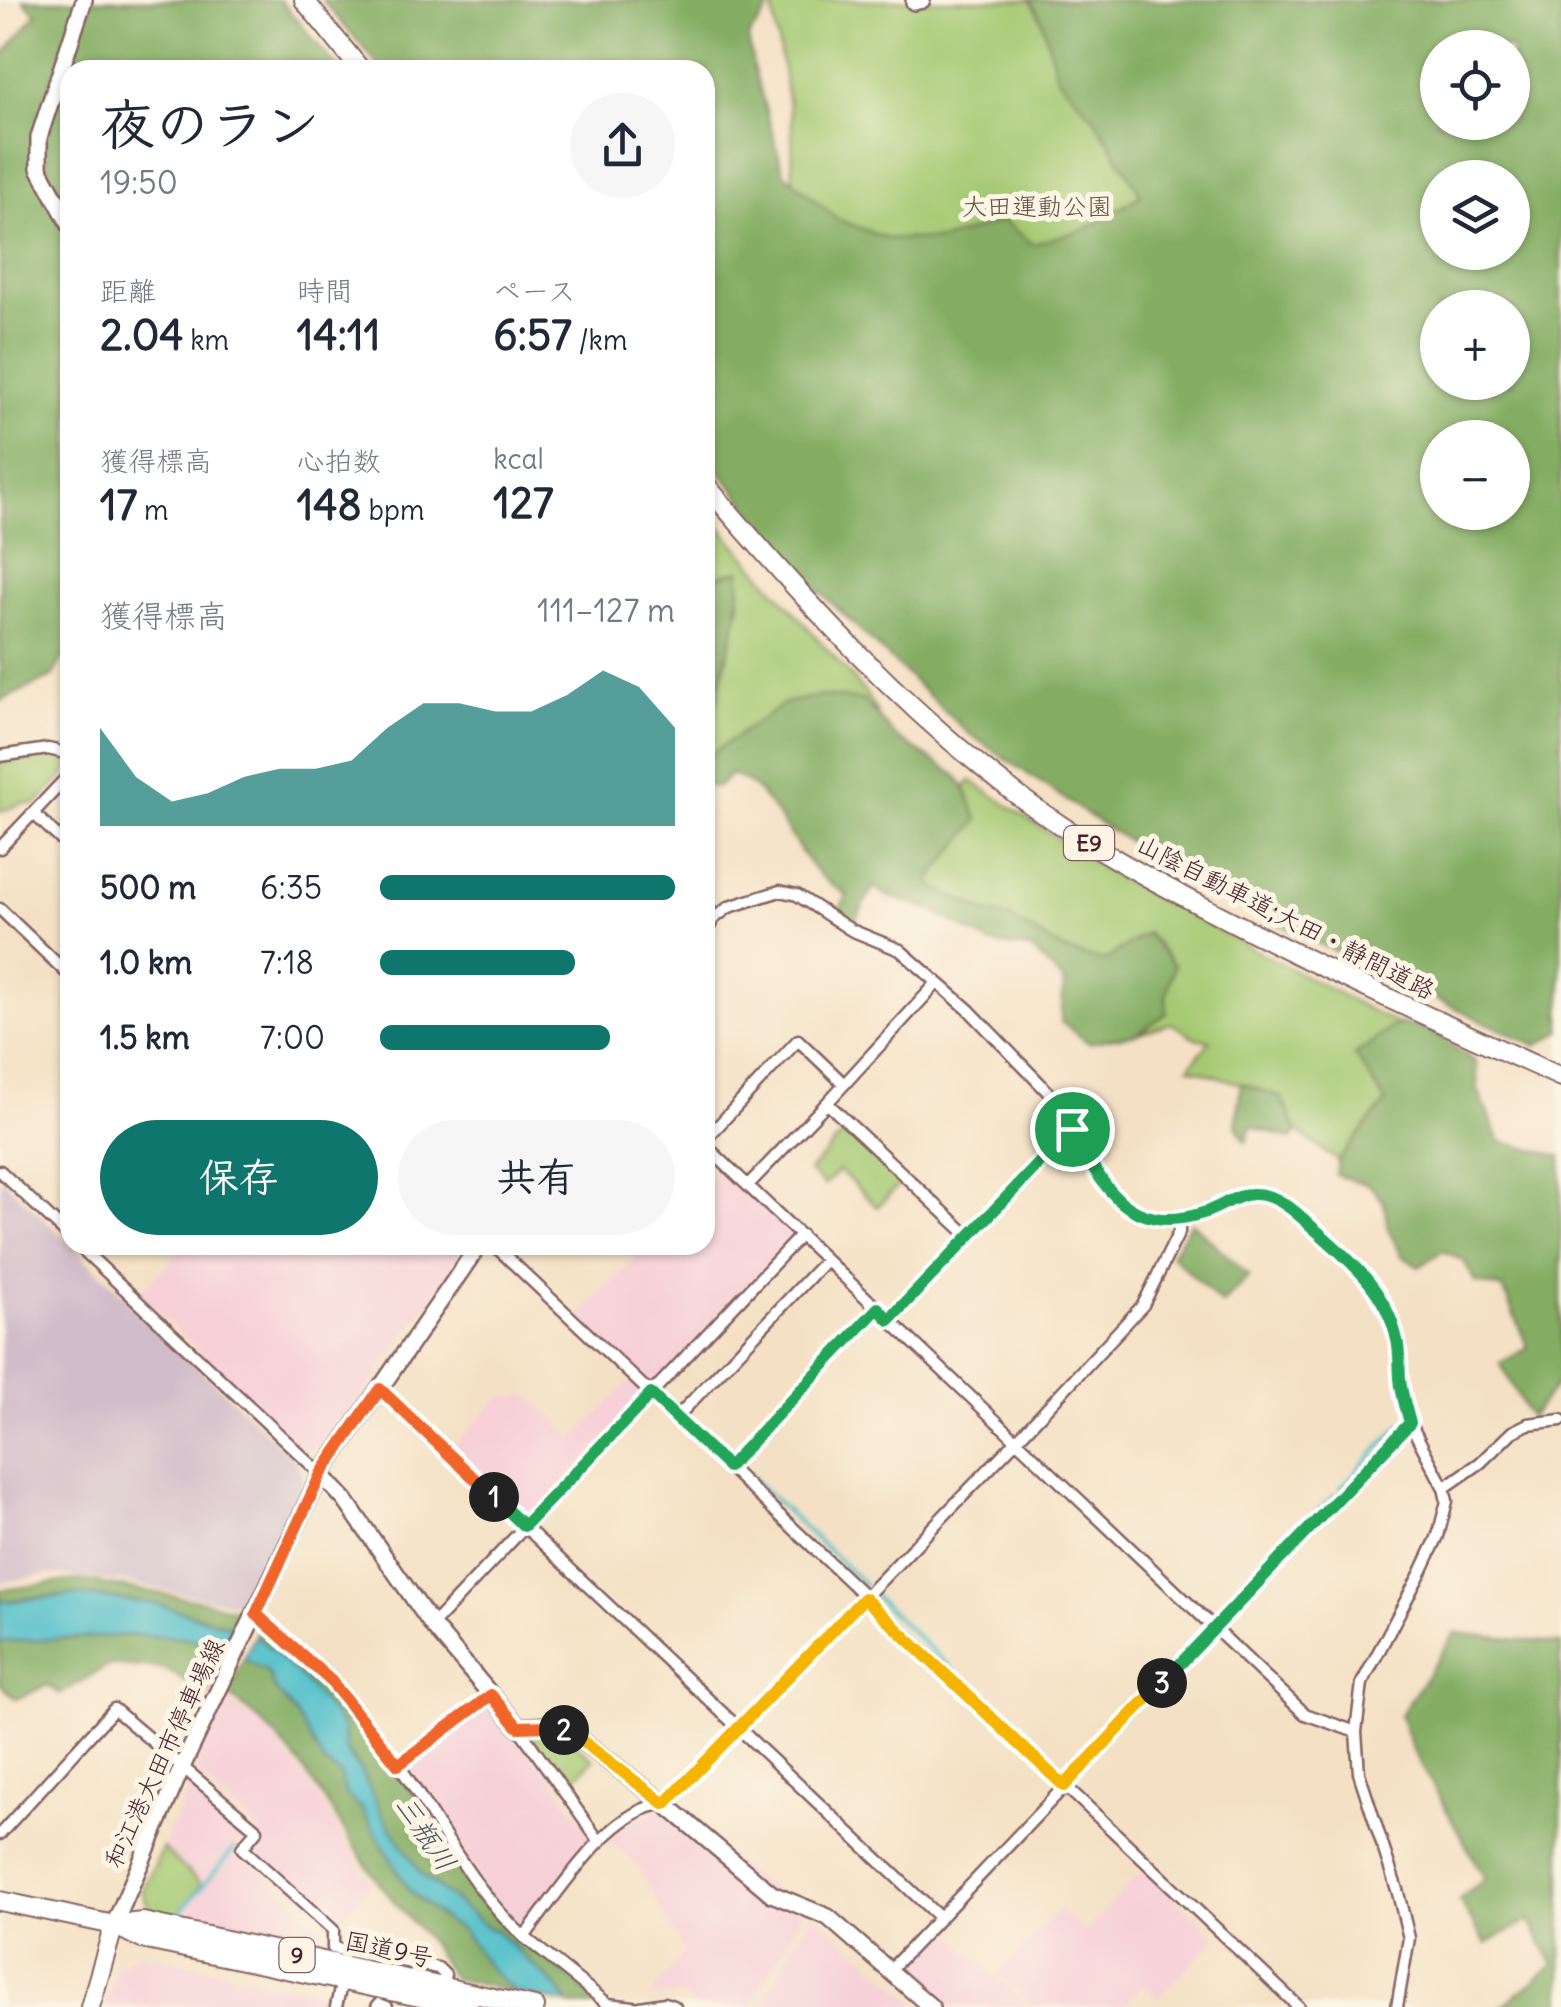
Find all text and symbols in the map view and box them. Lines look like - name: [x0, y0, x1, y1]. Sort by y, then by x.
- map controls: [1420, 30, 1530, 530]
- button: locate: [1420, 30, 1530, 140]
- text: 夜のラン: [100, 90, 320, 159]
- button: share: [570, 93, 675, 198]
- button: layers: [1420, 160, 1530, 270]
- text: 19:50: [100, 162, 178, 203]
- park label: 大田運動公園: [962, 190, 1112, 222]
- text: 距離: [100, 273, 156, 309]
- text: 時間: [297, 273, 353, 309]
- text: ペース: [493, 273, 576, 309]
- button: +: [1420, 290, 1530, 400]
- text: 2.04: [100, 309, 184, 361]
- text: 14:11: [297, 309, 380, 361]
- text: 6:57: [493, 309, 572, 361]
- text: km: [184, 322, 229, 358]
- text: /km: [572, 322, 627, 358]
- button: −: [1420, 420, 1530, 530]
- text: kcal: [493, 441, 544, 477]
- text: 獲得標高: [100, 443, 212, 479]
- text: 心拍数: [297, 443, 381, 479]
- text: 127: [493, 477, 554, 529]
- text: 17: [100, 479, 137, 531]
- text: 148: [297, 479, 362, 531]
- text: m: [137, 492, 169, 528]
- text: bpm: [362, 492, 424, 528]
- text: 111–127 m: [537, 590, 675, 631]
- text: 獲得標高: [100, 595, 228, 636]
- road number: E9: [1064, 826, 1114, 860]
- street label: 山陰自動車道;大田・静間道路: [1131, 828, 1441, 1006]
- text: 500 m: [100, 867, 196, 908]
- text: 6:35: [260, 867, 322, 908]
- text: 1.0 km: [100, 942, 192, 983]
- text: 7:18: [260, 942, 314, 983]
- text: 1.5 km: [100, 1017, 190, 1058]
- text: 7:00: [260, 1017, 325, 1058]
- pin: [1030, 1087, 1115, 1172]
- icon: arrive: [1045, 1102, 1100, 1157]
- button: 保存: [100, 1120, 378, 1235]
- button: 共有: [398, 1120, 675, 1235]
- pin: 1: [469, 1472, 519, 1522]
- text: 1: [488, 1479, 500, 1515]
- street label: 和江港大田市停車場線: [97, 1633, 231, 1873]
- pin: 3: [1137, 1658, 1187, 1708]
- text: 3: [1154, 1665, 1170, 1701]
- pin: 2: [539, 1705, 589, 1755]
- text: 2: [556, 1712, 572, 1748]
- water label: 三瓶川: [388, 1788, 464, 1878]
- street label: 国道9号: [342, 1924, 436, 1974]
- road number: 9: [280, 1938, 314, 1972]

